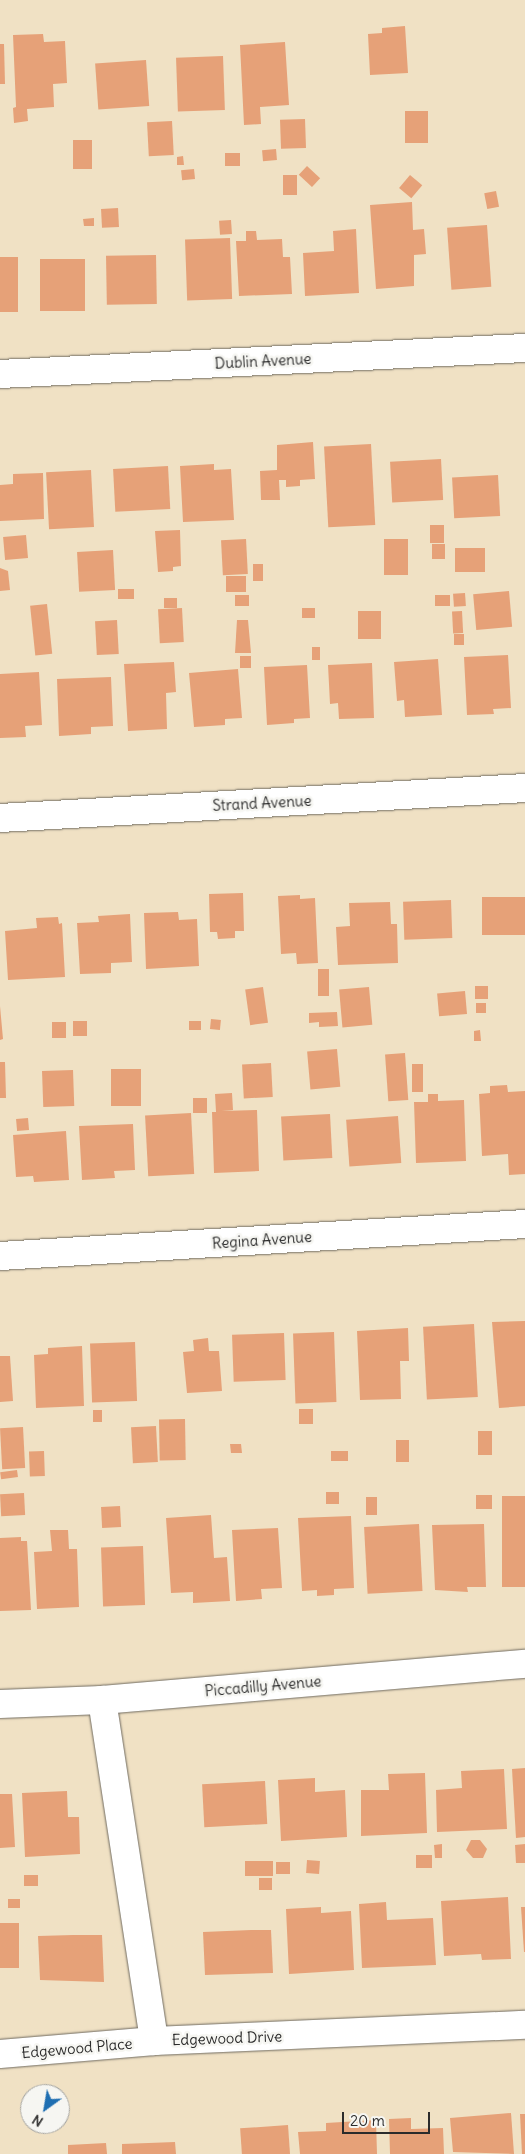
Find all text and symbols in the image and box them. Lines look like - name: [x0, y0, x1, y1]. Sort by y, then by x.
- street label: Dublin Avenue: [214, 349, 312, 373]
- street label: Strand Avenue: [212, 791, 312, 815]
- street label: Regina Avenue: [211, 1228, 313, 1252]
- street label: Piccadilly Avenue: [204, 1672, 322, 1700]
- street label: Edgewood Drive: [172, 2027, 282, 2049]
- street label: Edgewood Place: [21, 2034, 133, 2062]
- north arrow: [20, 2084, 70, 2134]
- scale bar: [345, 2102, 432, 2134]
- text: N: [29, 2111, 46, 2131]
- text: 20 m: [350, 2111, 385, 2130]

